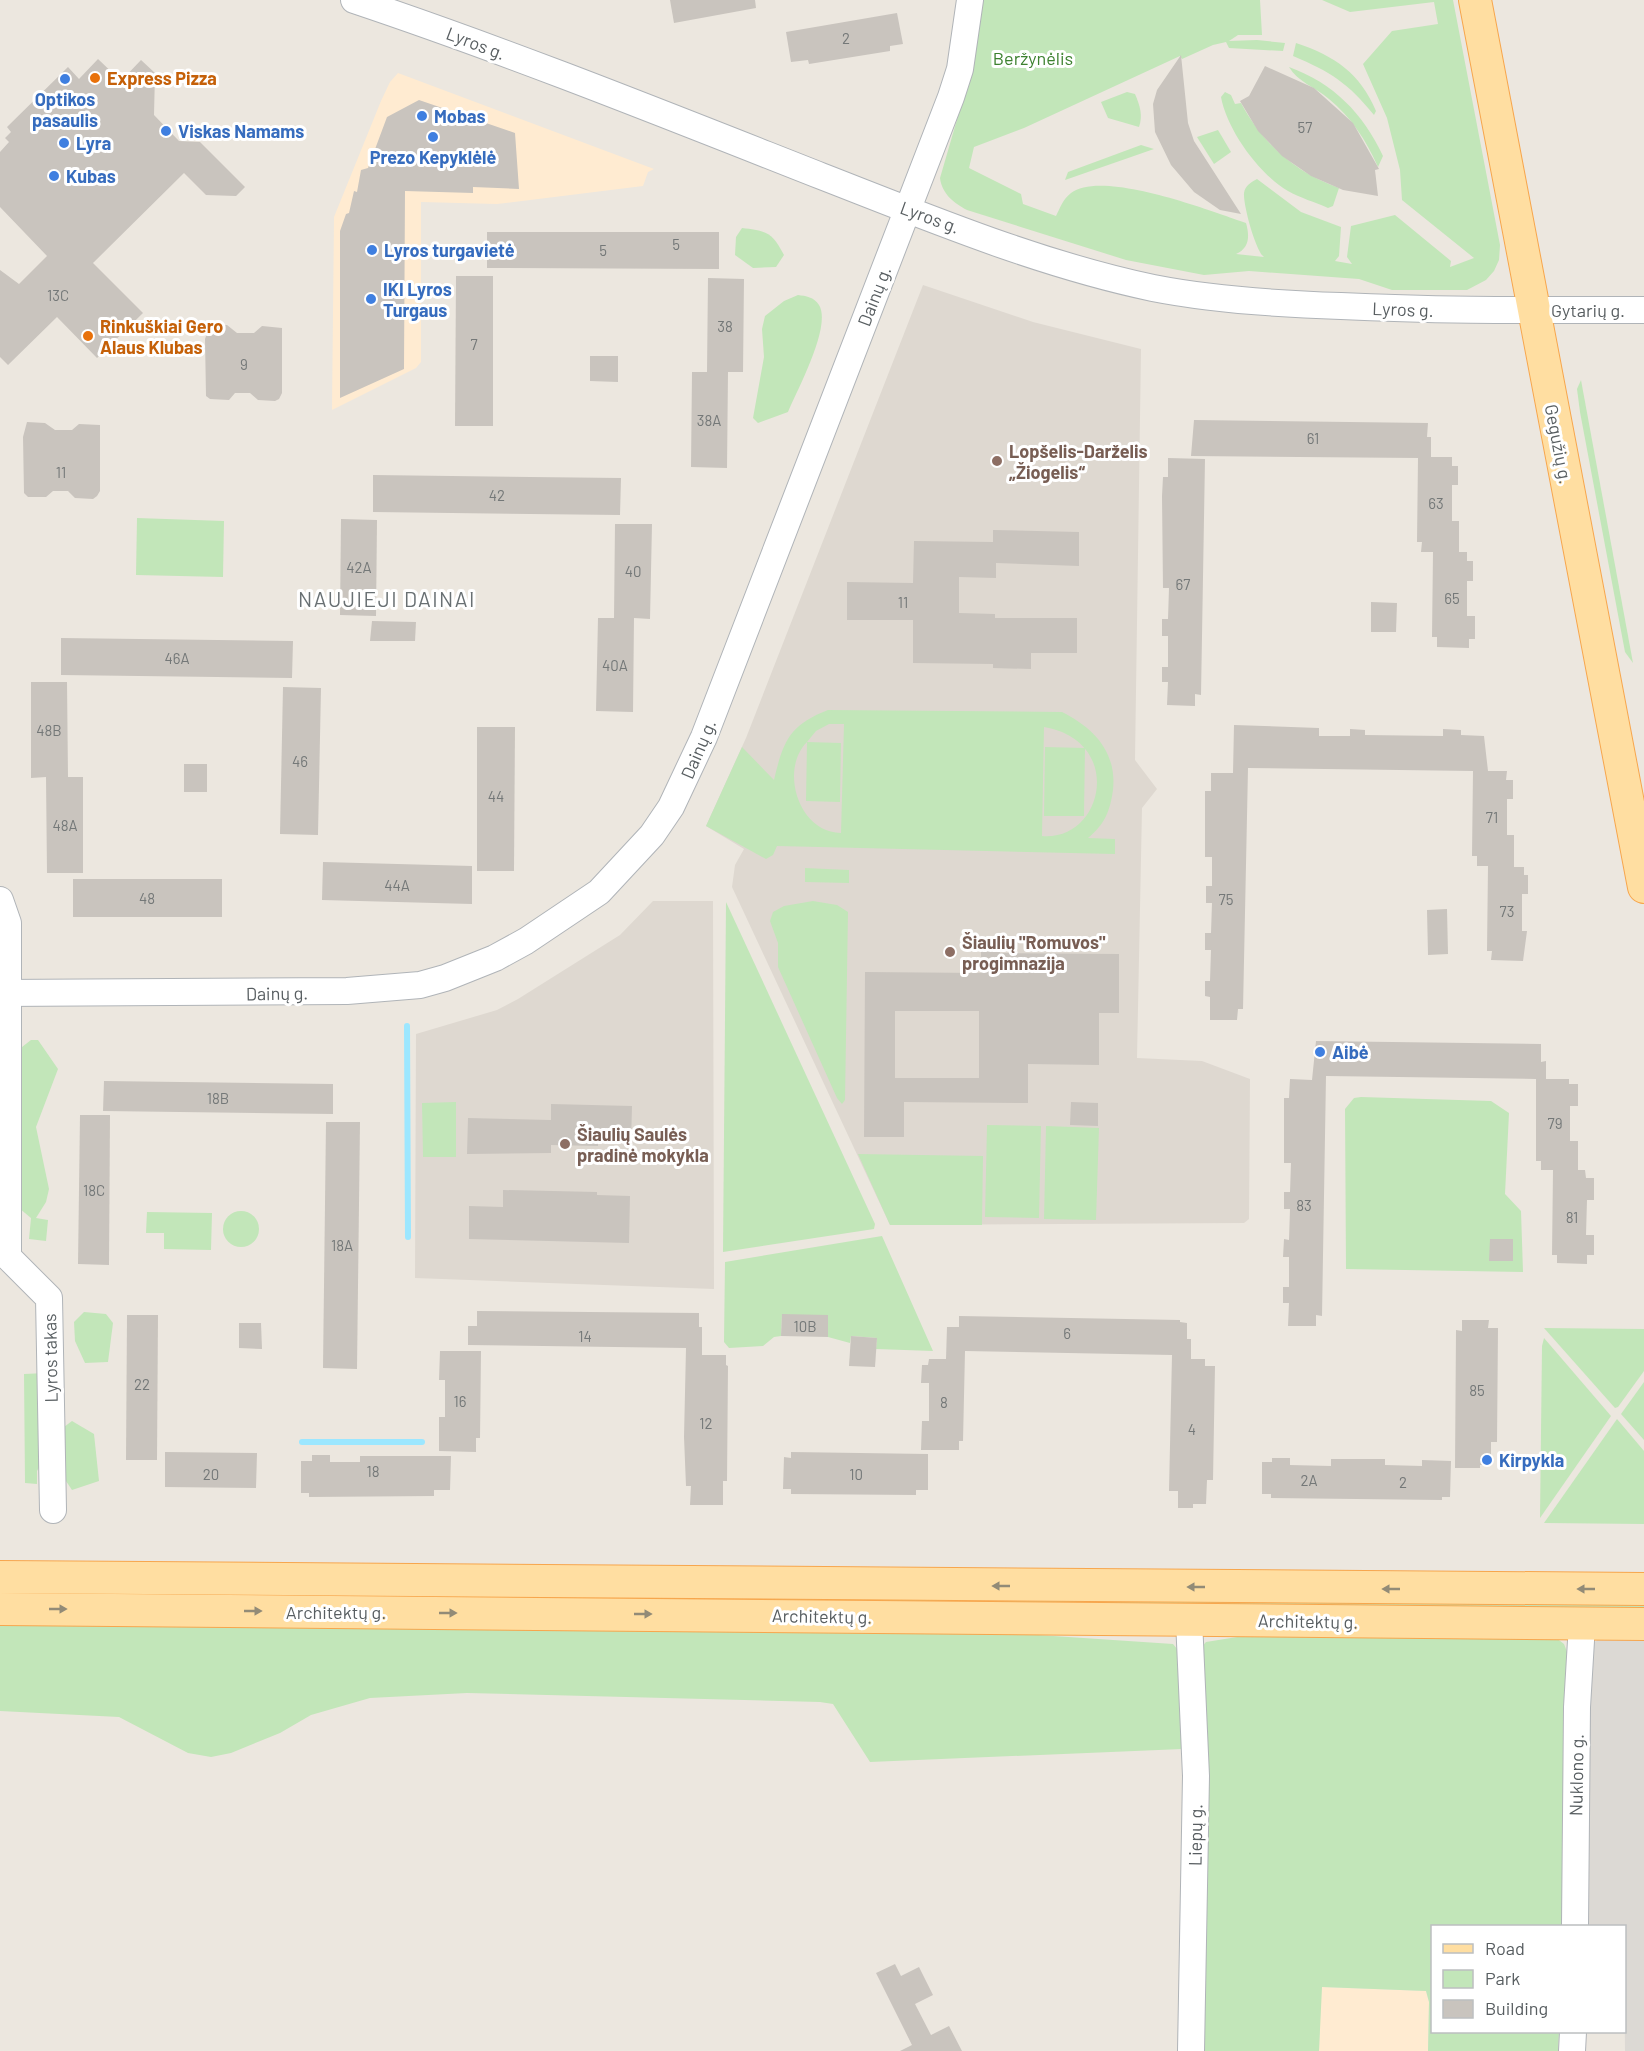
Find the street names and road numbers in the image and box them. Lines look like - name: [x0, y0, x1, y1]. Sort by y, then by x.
- street label: Lyros g.: [443, 22, 509, 64]
- street label: Lyros g.: [897, 196, 963, 238]
- street label: Dainų g.: [853, 263, 895, 329]
- street label: Lyros g.: [1372, 297, 1434, 321]
- street label: Gytarių g.: [1551, 299, 1625, 321]
- street label: Gegužių g.: [1541, 402, 1577, 486]
- street label: Dainų g.: [676, 716, 720, 782]
- street label: Dainų g.: [246, 981, 308, 1005]
- street label: Lyros takas: [38, 1313, 62, 1403]
- street label: Architektų g.: [286, 1601, 386, 1623]
- street label: Architektų g.: [772, 1604, 872, 1628]
- street label: Architektų g.: [1258, 1609, 1358, 1633]
- street label: Nuklono g.: [1564, 1734, 1588, 1816]
- street label: Liepų g.: [1183, 1804, 1207, 1866]

